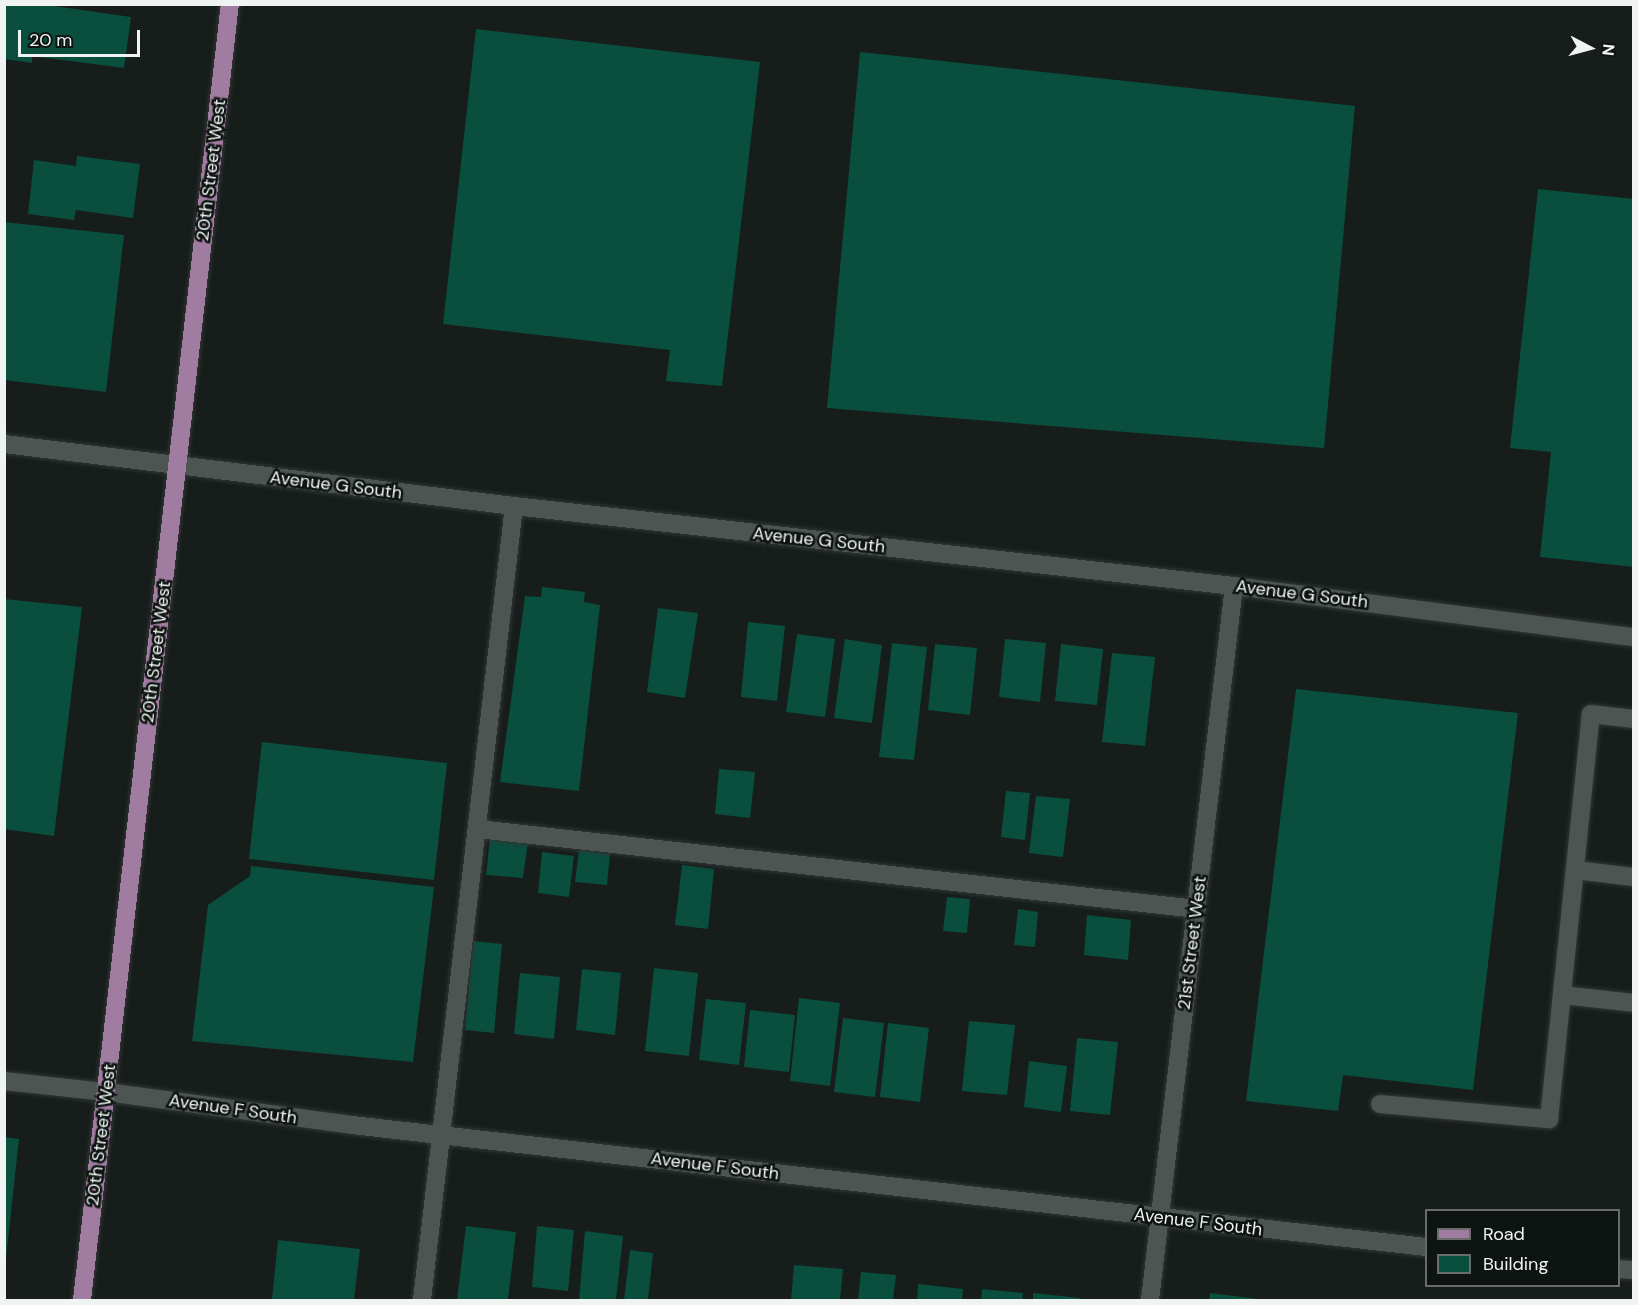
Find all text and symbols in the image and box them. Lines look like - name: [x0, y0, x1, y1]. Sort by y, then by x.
- scale bar: [21, 18, 142, 56]
- north arrow: [1560, 18, 1620, 78]
- text: 20 m: [29, 28, 72, 52]
- text: N: [1597, 43, 1619, 57]
- street label: 20th Street West: [192, 98, 230, 242]
- street label: Avenue G South: [269, 466, 403, 504]
- street label: Avenue G South: [752, 522, 886, 558]
- street label: Avenue G South: [1235, 575, 1369, 613]
- street label: 20th Street West: [137, 580, 175, 724]
- street label: 21st Street West: [1173, 875, 1211, 1011]
- street label: 20th Street West: [82, 1063, 120, 1207]
- street label: Avenue F South: [168, 1089, 298, 1129]
- street label: Avenue F South: [650, 1147, 780, 1185]
- street label: Avenue F South: [1133, 1203, 1263, 1241]
- legend: [1425, 1209, 1620, 1287]
- text: Road: [1483, 1222, 1525, 1246]
- text: Building: [1483, 1252, 1548, 1276]

